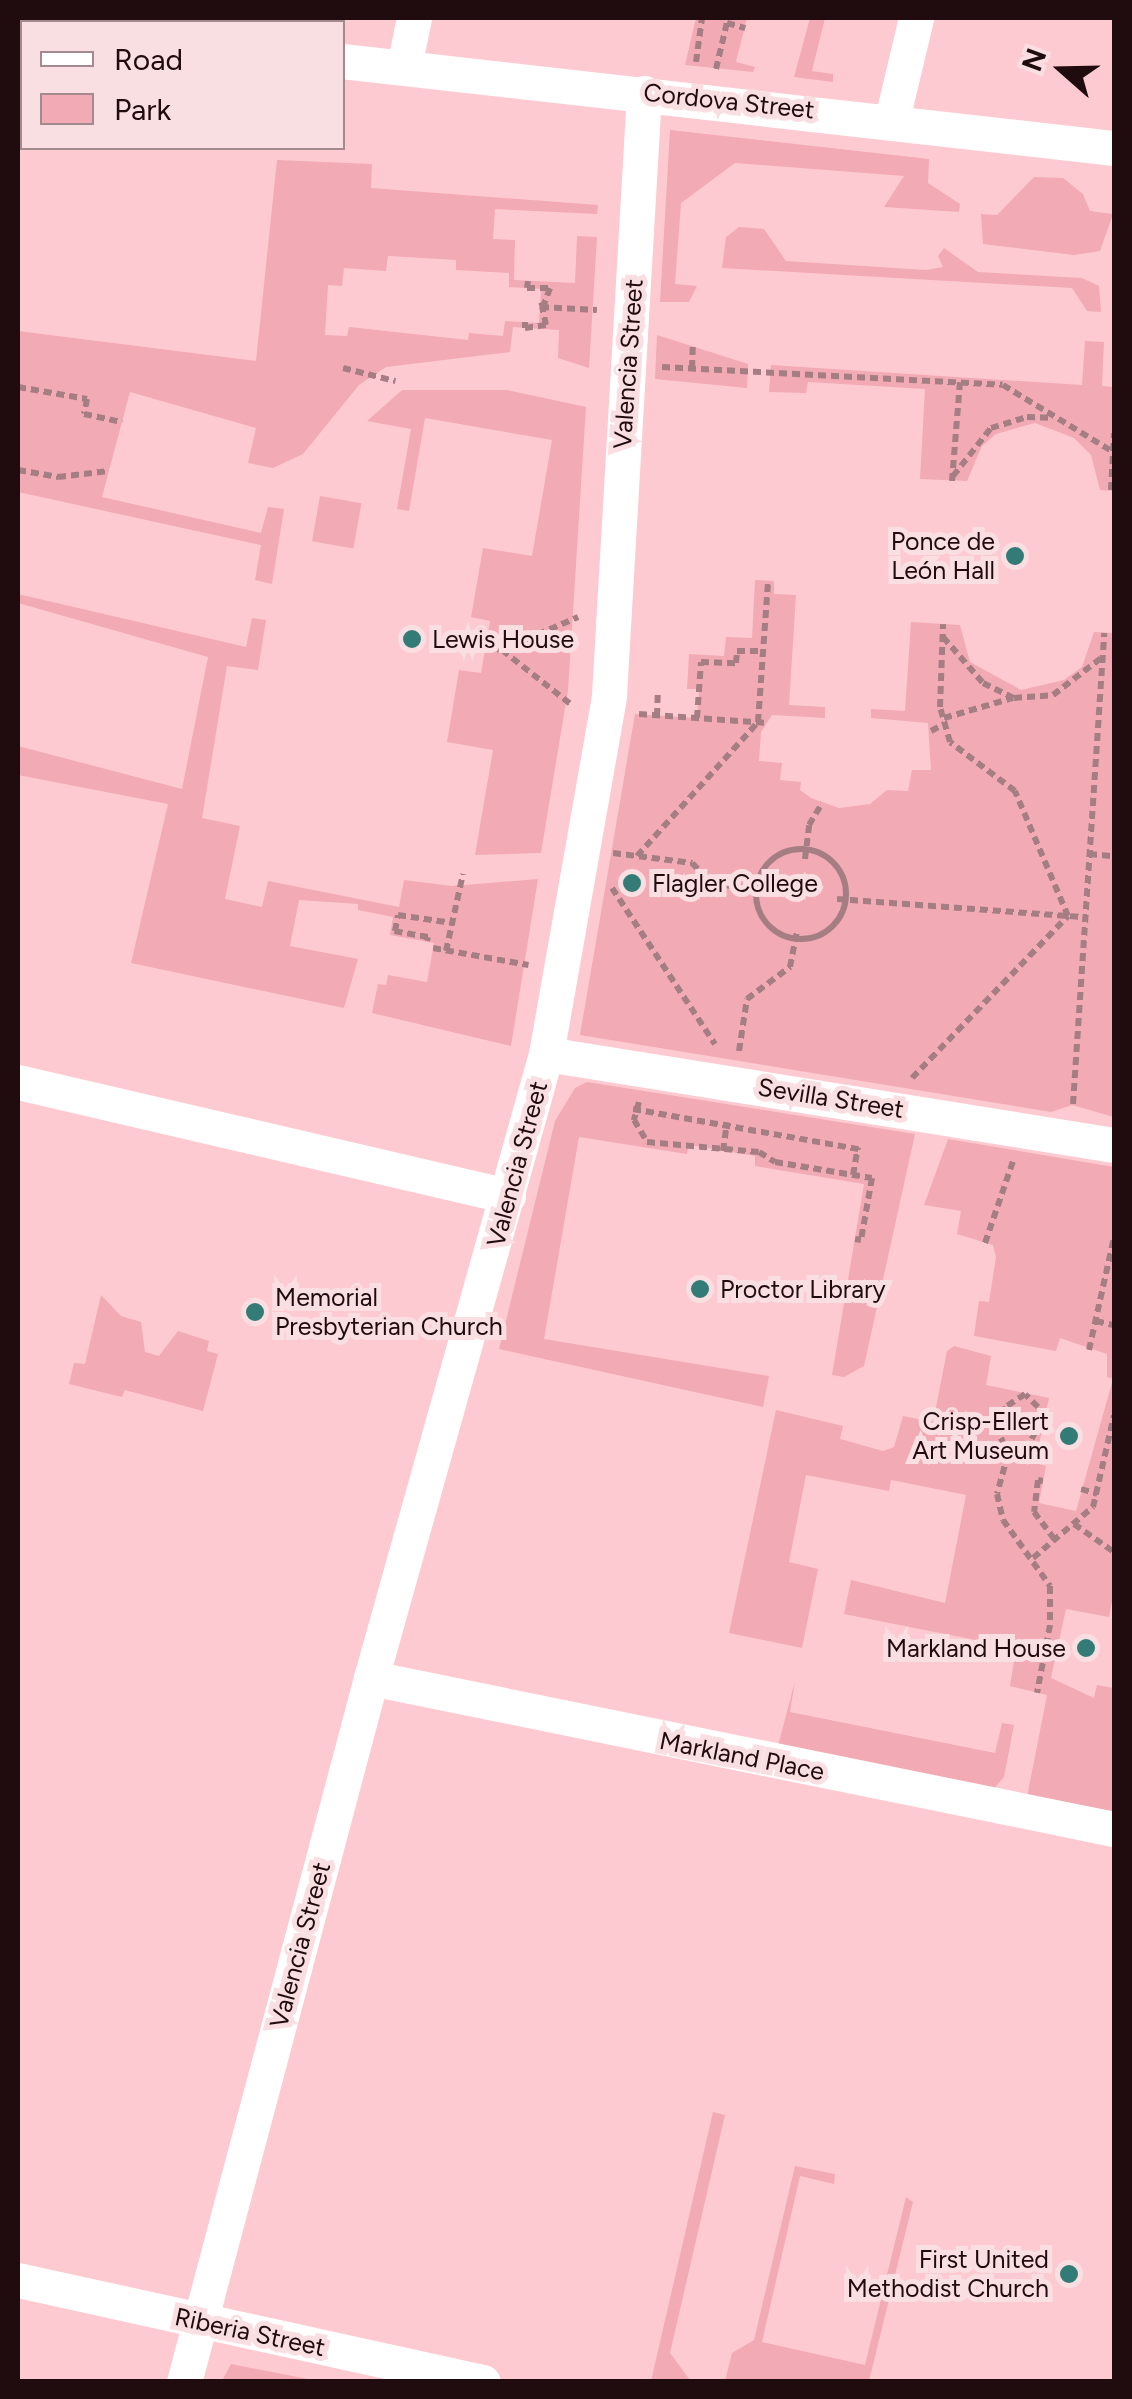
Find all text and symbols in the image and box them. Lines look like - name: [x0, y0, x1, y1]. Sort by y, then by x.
- legend: [20, 20, 345, 150]
- north arrow: [1012, 20, 1112, 120]
- text: Road: [114, 41, 183, 78]
- text: N: [1014, 44, 1053, 76]
- street label: Cordova Street: [642, 77, 816, 125]
- text: Park: [114, 91, 171, 128]
- street label: Valencia Street: [607, 278, 649, 450]
- place label: Ponce de León Hall: [891, 527, 995, 586]
- marker: Ponce de León Hall: [1004, 545, 1026, 567]
- place label: Lewis House: [432, 624, 574, 654]
- marker: Lewis House: [401, 628, 423, 650]
- place label: Flagler College: [652, 868, 818, 898]
- marker: Flagler College: [621, 872, 643, 894]
- street label: Sevilla Street: [756, 1072, 906, 1124]
- street label: Valencia Street: [480, 1078, 554, 1250]
- place label: Proctor Library: [720, 1274, 886, 1304]
- marker: Proctor Library: [689, 1278, 711, 1300]
- place label: Memorial Presbyterian Church: [275, 1283, 503, 1342]
- marker: Memorial Presbyterian Church: [244, 1301, 266, 1323]
- place label: Crisp-Ellert Art Museum: [912, 1407, 1049, 1466]
- marker: Crisp-Ellert Art Museum: [1058, 1425, 1080, 1447]
- place label: Markland House: [886, 1633, 1066, 1663]
- marker: Markland House: [1075, 1637, 1097, 1659]
- street label: Markland Place: [657, 1725, 827, 1787]
- street label: Valencia Street: [263, 1859, 337, 2031]
- place label: First United Methodist Church: [847, 2245, 1049, 2304]
- marker: First United Methodist Church: [1058, 2263, 1080, 2285]
- street label: Riberia Street: [172, 2301, 328, 2363]

